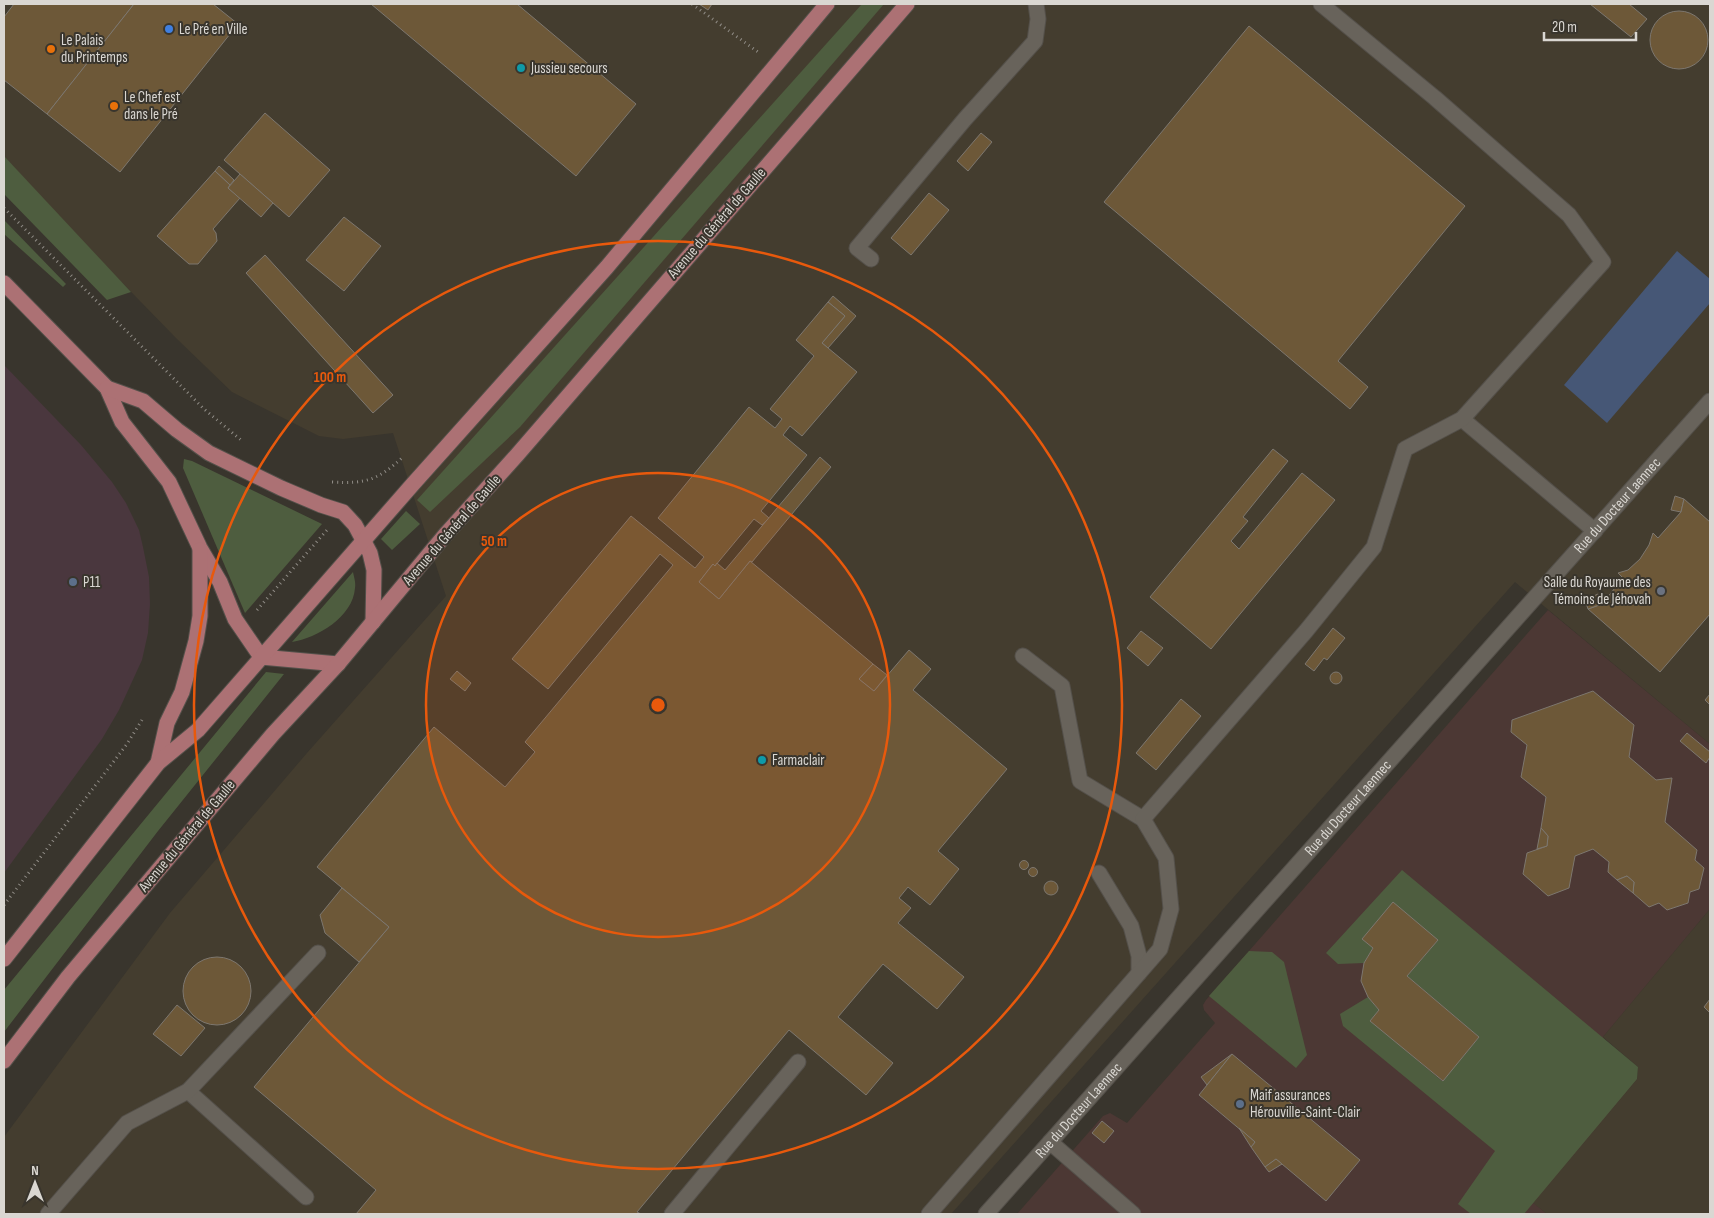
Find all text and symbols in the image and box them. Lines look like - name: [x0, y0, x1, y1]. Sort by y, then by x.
- scale bar: [1544, 10, 1636, 42]
- text: 20 m: [1552, 18, 1577, 37]
- place label: Le Pré en Ville: [179, 20, 248, 39]
- marker: Le Pré en Ville: [163, 23, 175, 35]
- place label: Le Palais du Printemps: [61, 31, 128, 67]
- marker: Le Palais du Printemps: [45, 43, 57, 55]
- place label: Jussieu secours: [530, 59, 608, 78]
- marker: Jussieu secours: [515, 62, 527, 74]
- place label: Le Chef est dans le Pré: [124, 88, 181, 124]
- marker: Le Chef est dans le Pré: [108, 100, 120, 112]
- street label: Avenue du Général de Gaulle: [663, 164, 770, 283]
- text: 100 m: [314, 368, 346, 387]
- street label: Rue du Docteur Laennec: [1570, 453, 1665, 557]
- street label: Avenue du Général de Gaulle: [398, 471, 505, 590]
- text: 50 m: [481, 532, 507, 551]
- place label: P11: [83, 573, 101, 592]
- place label: Salle du Royaume des Témoins de Jéhovah: [1544, 573, 1651, 609]
- marker: P11: [67, 576, 79, 588]
- marker: Salle du Royaume des Témoins de Jéhovah: [1655, 585, 1667, 597]
- centre of rings: [649, 696, 667, 714]
- place label: Farmaclair: [772, 751, 825, 770]
- marker: Farmaclair: [756, 754, 768, 766]
- street label: Rue du Docteur Laennec: [1300, 756, 1395, 860]
- street label: Avenue du Général de Gaulle: [134, 776, 240, 897]
- street label: Rue du Docteur Laennec: [1031, 1058, 1126, 1162]
- place label: Maif assurances Hérouville-Saint-Clair: [1250, 1086, 1361, 1122]
- marker: Maif assurances Hérouville-Saint-Clair: [1234, 1098, 1246, 1110]
- north arrow: [10, 1158, 60, 1208]
- text: N: [31, 1162, 39, 1179]

